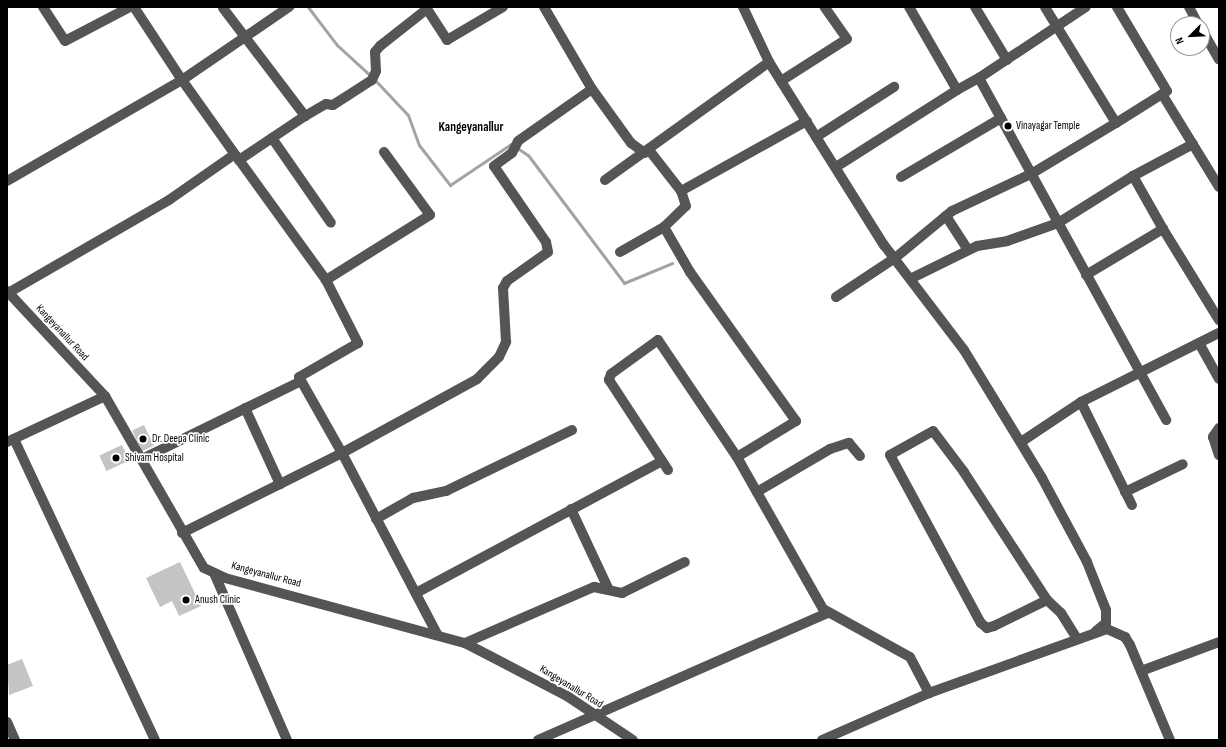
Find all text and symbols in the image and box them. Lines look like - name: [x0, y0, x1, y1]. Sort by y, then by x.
- north arrow: [1170, 16, 1210, 56]
- text: N: [1172, 35, 1187, 46]
- district label: Kangeyanallur: [439, 119, 503, 135]
- place label: Vinayagar Temple: [1016, 119, 1080, 133]
- marker: Vinayagar Temple: [1003, 121, 1013, 131]
- street label: Kangeyanallur Road: [33, 302, 91, 364]
- place label: Dr. Deepa Clinic: [152, 432, 209, 446]
- marker: Dr. Deepa Clinic: [137, 433, 149, 445]
- place label: Shivam Hospital: [125, 451, 184, 465]
- marker: Shivam Hospital: [110, 452, 122, 464]
- street label: Kangeyanallur Road: [230, 559, 302, 591]
- place label: Anush Clinic: [195, 593, 240, 607]
- marker: Anush Clinic: [180, 594, 192, 606]
- street label: Kangeyanallur Road: [537, 663, 605, 711]

